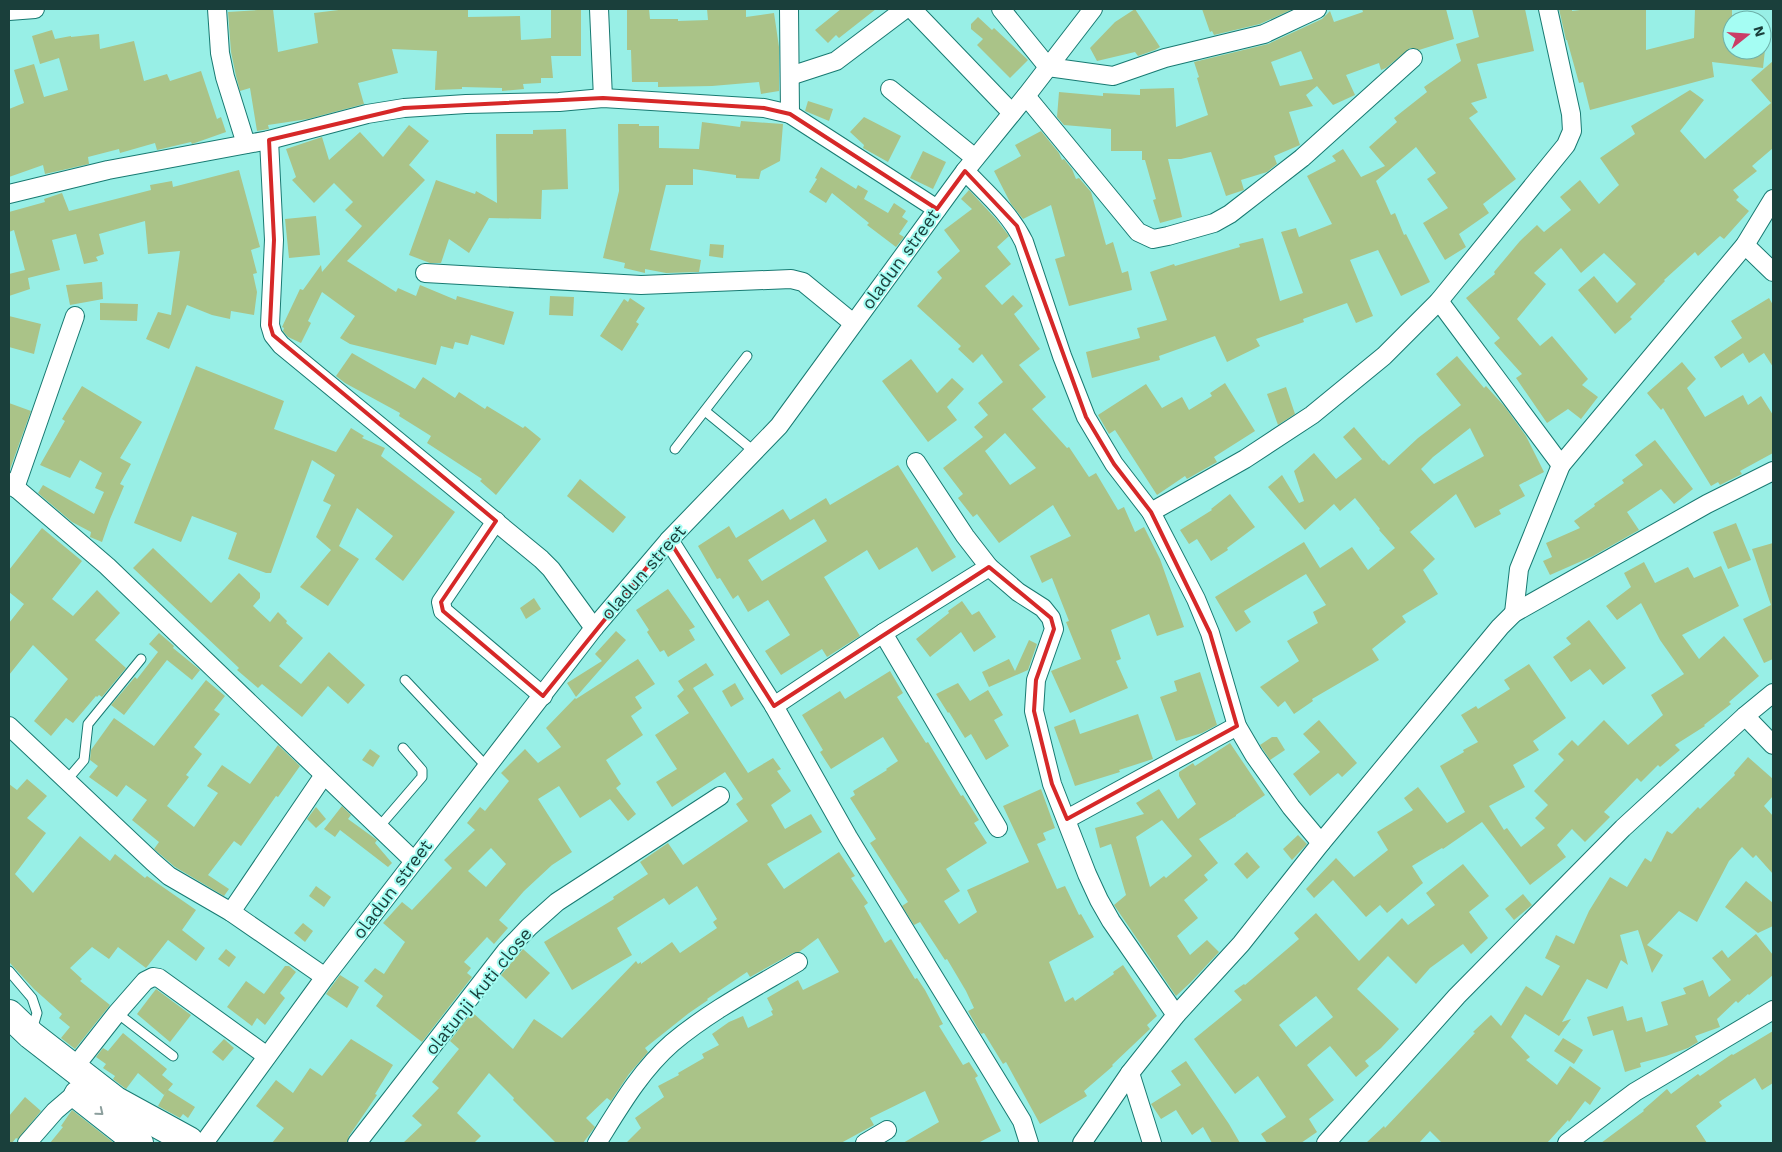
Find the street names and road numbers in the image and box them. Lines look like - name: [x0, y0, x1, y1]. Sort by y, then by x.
- street label: oladun street: [857, 205, 944, 313]
- street label: oladun street: [596, 520, 690, 624]
- street label: oladun street: [348, 835, 436, 943]
- street label: olatunji kuti close: [420, 923, 536, 1059]

